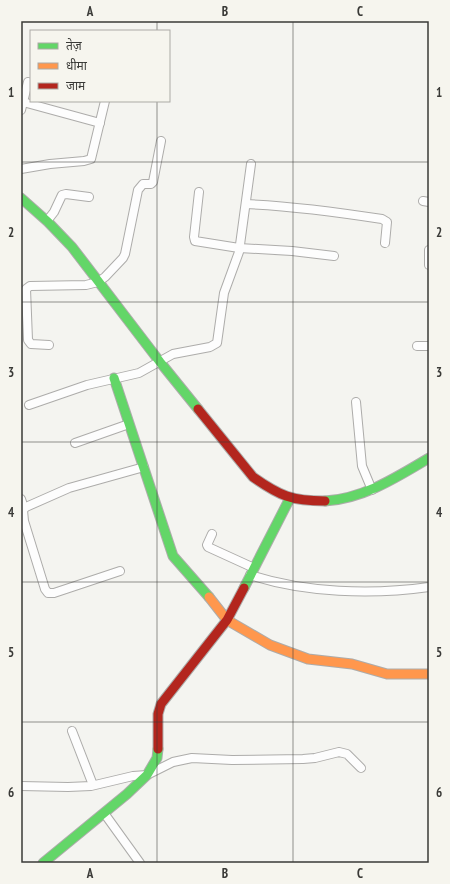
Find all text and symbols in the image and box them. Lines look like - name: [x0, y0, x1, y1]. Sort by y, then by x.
- text: A: [86, 3, 94, 20]
- text: B: [222, 3, 228, 20]
- text: C: [357, 3, 363, 20]
- legend: [30, 30, 170, 102]
- text: तेज़: [66, 38, 83, 53]
- text: धीमा: [66, 58, 88, 73]
- text: जाम: [66, 78, 86, 93]
- text: 1: [8, 84, 14, 101]
- text: 1: [436, 84, 442, 101]
- text: 2: [8, 224, 14, 241]
- text: 2: [436, 224, 442, 241]
- text: 3: [8, 364, 14, 381]
- text: 3: [436, 364, 442, 381]
- text: 4: [8, 504, 15, 521]
- text: 4: [436, 504, 443, 521]
- text: 5: [8, 644, 14, 661]
- text: 5: [436, 644, 442, 661]
- text: 6: [8, 784, 14, 801]
- text: 6: [436, 784, 442, 801]
- text: A: [86, 865, 94, 882]
- text: B: [222, 865, 228, 882]
- text: C: [357, 865, 363, 882]

